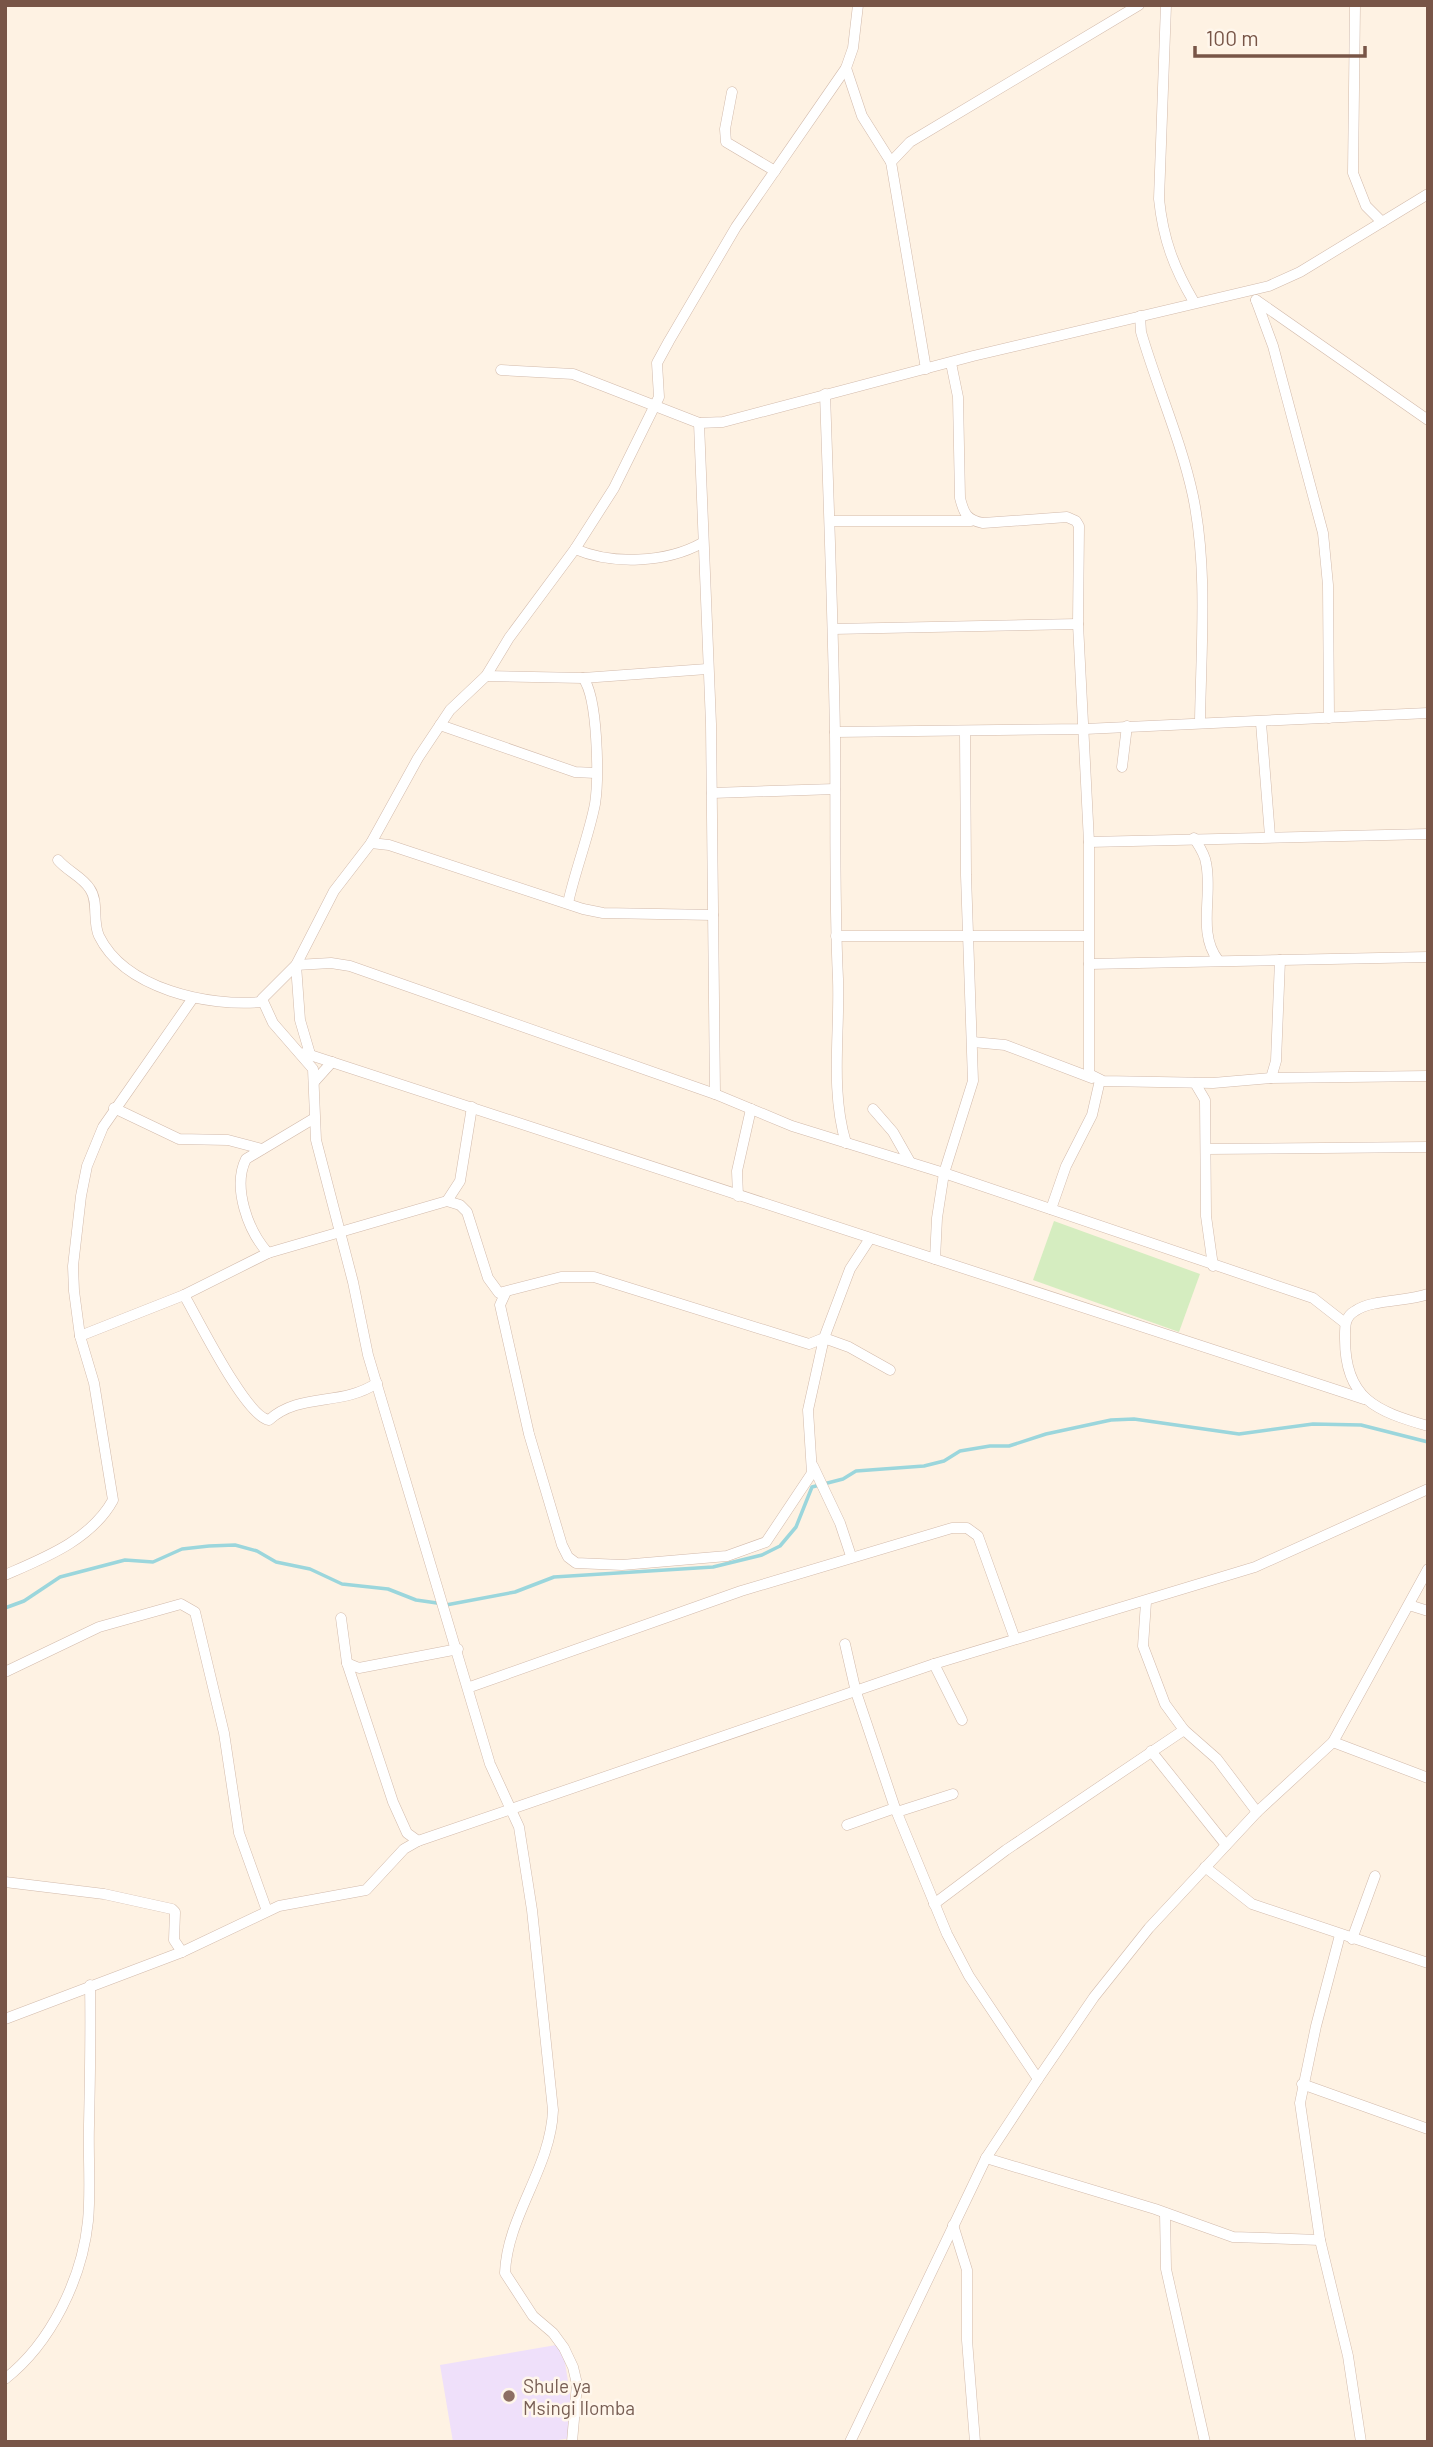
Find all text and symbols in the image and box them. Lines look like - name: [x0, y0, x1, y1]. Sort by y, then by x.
- scale bar: [1195, 14, 1365, 58]
- text: 100 m: [1206, 25, 1259, 50]
- place label: Shule ya Msingi Ilomba: [523, 2374, 635, 2419]
- marker: Shule ya Msingi Ilomba: [501, 2388, 517, 2404]

